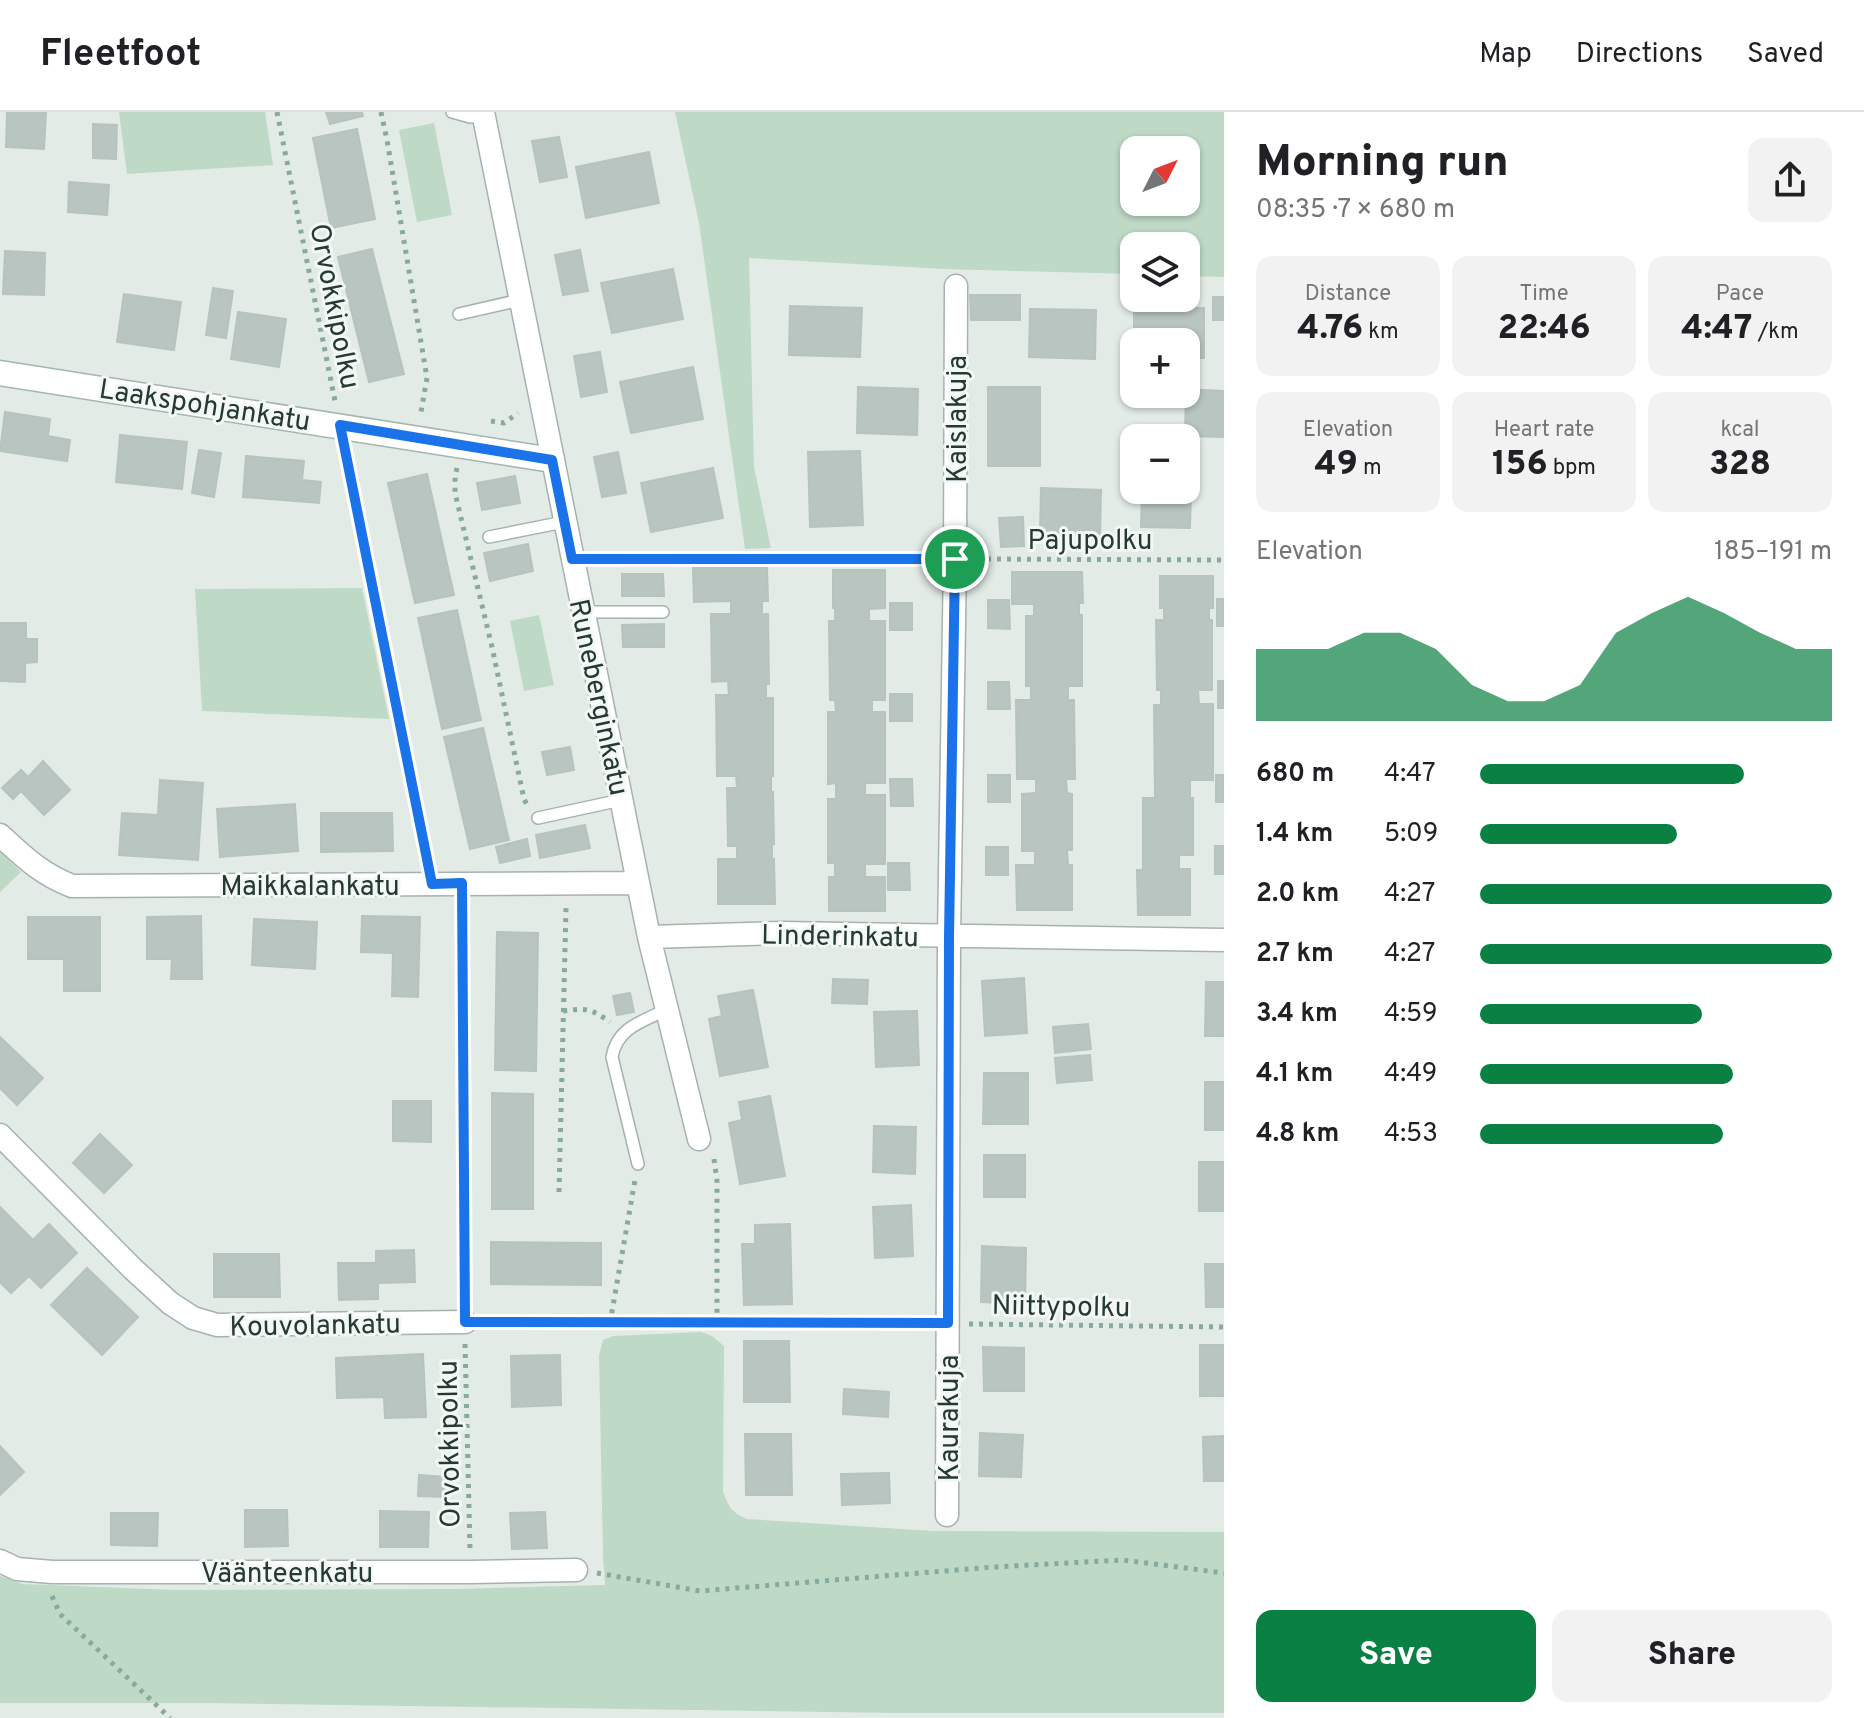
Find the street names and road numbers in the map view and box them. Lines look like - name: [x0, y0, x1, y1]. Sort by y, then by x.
- street label: Orvokkipolku: [299, 221, 367, 392]
- street label: Kaislakuja: [941, 355, 977, 483]
- street label: Laakspohjankatu: [96, 373, 313, 441]
- street label: Pajupolku: [1027, 524, 1153, 560]
- street label: Runeberginkatu: [559, 596, 635, 799]
- street label: Maikkalankatu: [220, 870, 400, 906]
- street label: Linderinkatu: [761, 919, 919, 957]
- street label: Niittypolku: [991, 1289, 1131, 1327]
- street label: Kouvolankatu: [229, 1308, 401, 1346]
- street label: Kaurakuja: [933, 1355, 969, 1481]
- street label: Orvokkipolku: [432, 1360, 470, 1528]
- street label: Väänteenkatu: [201, 1557, 373, 1593]

